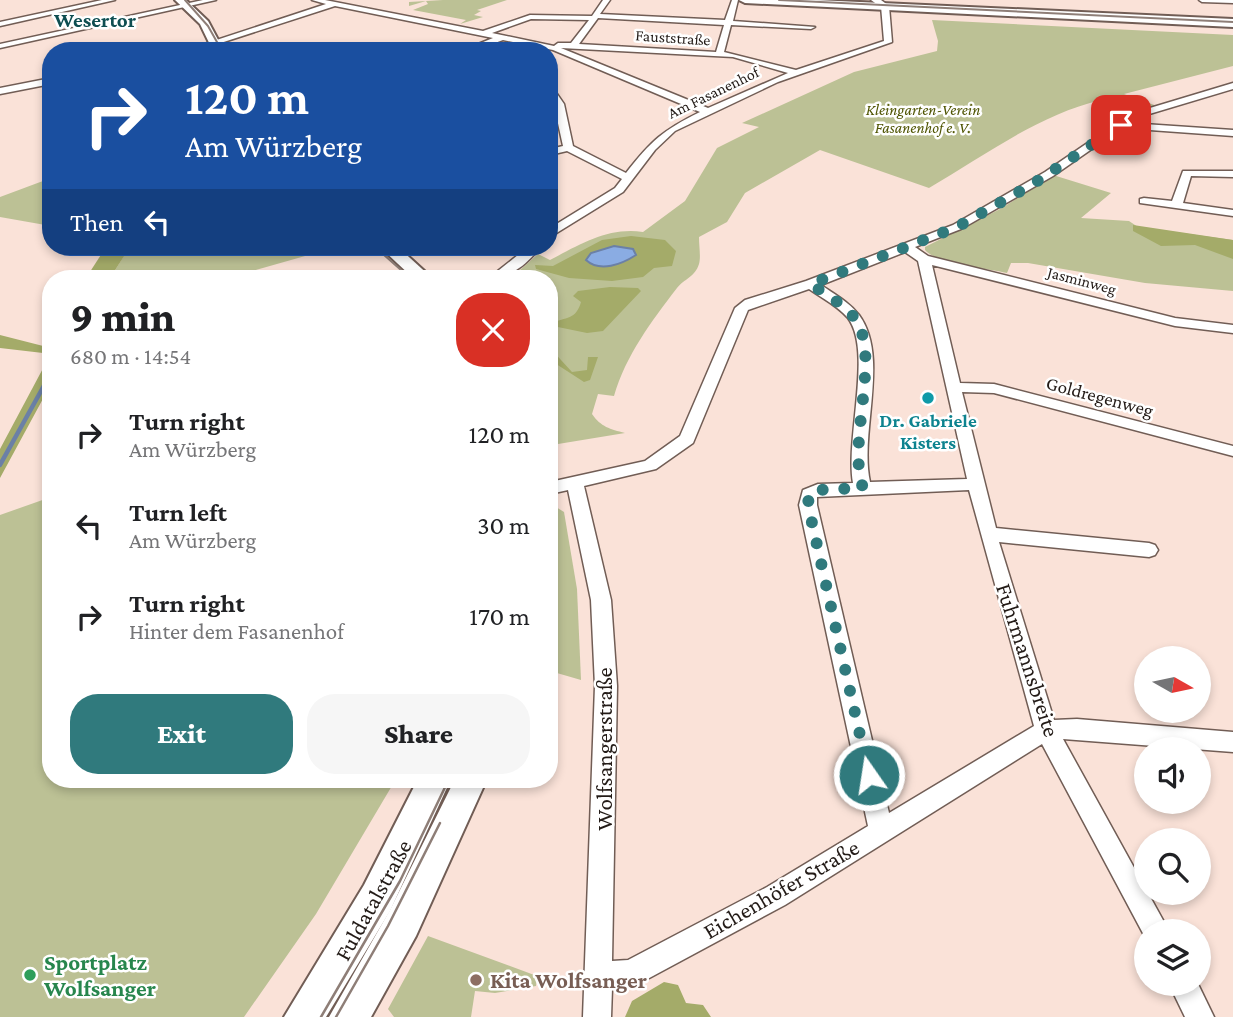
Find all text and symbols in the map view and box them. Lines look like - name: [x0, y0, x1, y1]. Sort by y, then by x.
- district label: Wesertor: [53, 8, 137, 32]
- street label: Fauststraße: [635, 26, 711, 49]
- street label: Am Fasanenhof: [665, 63, 763, 122]
- icon: right: [70, 70, 161, 161]
- text: 120 m: [185, 70, 309, 125]
- pin: [1091, 95, 1151, 155]
- park label: Kleingarten-Verein Fasanenhof e. V.: [866, 101, 980, 137]
- icon: arrive: [1102, 106, 1140, 144]
- text: Am Würzberg: [185, 128, 362, 164]
- icon: left: [138, 203, 176, 241]
- text: Then: [70, 208, 124, 237]
- street label: Jasminweg: [1043, 263, 1118, 299]
- text: 9 min: [70, 293, 175, 340]
- button: close: [456, 293, 530, 367]
- text: 680 m · 14:54: [70, 343, 191, 369]
- street label: Goldregenweg: [1044, 372, 1156, 421]
- marker: Dr. Gabriele Kisters: [920, 390, 936, 406]
- text: Turn right: [129, 407, 245, 436]
- place label: Dr. Gabriele Kisters: [879, 410, 977, 453]
- icon: right: [70, 416, 108, 454]
- text: 120 m: [469, 420, 530, 449]
- text: Am Würzberg: [129, 436, 256, 462]
- text: Turn left: [129, 498, 227, 527]
- icon: left: [70, 507, 108, 545]
- text: 30 m: [477, 511, 530, 540]
- text: Am Würzberg: [129, 527, 256, 553]
- street label: Fuhrmannsbreite: [991, 580, 1065, 740]
- text: Turn right: [129, 589, 245, 618]
- icon: right: [70, 598, 108, 636]
- text: 170 m: [469, 602, 530, 631]
- text: Hinter dem Fasanenhof: [129, 618, 344, 644]
- north arrow: [1134, 646, 1211, 723]
- map controls: [1134, 646, 1211, 996]
- street label: Wolfsangerstraße: [591, 667, 617, 831]
- button: Exit: [70, 694, 293, 774]
- button: Share: [307, 694, 530, 774]
- button: sound: [1134, 737, 1211, 814]
- position arrow: [832, 738, 906, 812]
- button: search: [1134, 828, 1211, 905]
- street label: Eichenhöfer Straße: [699, 834, 863, 944]
- street label: Fuldatalstraße: [329, 835, 417, 965]
- button: layers: [1134, 919, 1211, 996]
- place label: Sportplatz Wolfsanger: [43, 949, 156, 1001]
- marker: Sportplatz Wolfsanger: [22, 967, 38, 983]
- place label: Kita Wolfsanger: [490, 967, 647, 993]
- marker: Kita Wolfsanger: [468, 972, 484, 988]

